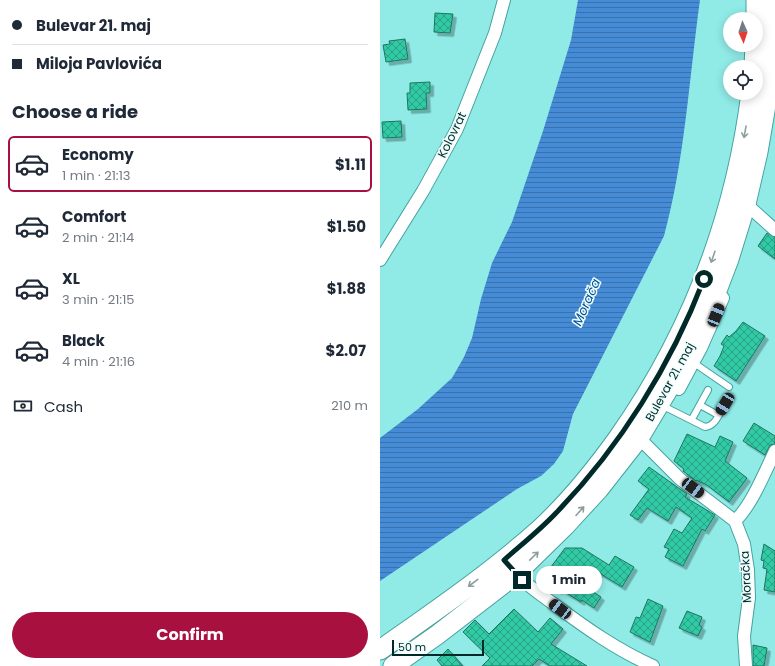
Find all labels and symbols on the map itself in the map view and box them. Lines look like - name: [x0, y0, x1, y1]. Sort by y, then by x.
- north arrow: [723, 12, 763, 52]
- street label: Kolovrat: [433, 109, 470, 161]
- one-way arrow: [741, 125, 749, 138]
- one-way arrow: [708, 251, 716, 263]
- route start: [695, 270, 713, 288]
- water label: Morača: [568, 275, 605, 329]
- car: [706, 302, 726, 328]
- street label: Bulevar 21. maj: [641, 339, 698, 424]
- car: [714, 391, 736, 417]
- car: [680, 476, 706, 500]
- one-way arrow: [575, 505, 584, 516]
- one-way arrow: [529, 551, 539, 561]
- street label: Moračka: [736, 551, 755, 604]
- callout: 1 min: [536, 566, 602, 594]
- route end: [513, 571, 531, 589]
- one-way arrow: [467, 579, 478, 588]
- car: [547, 597, 573, 621]
- scale bar: [392, 638, 484, 657]

